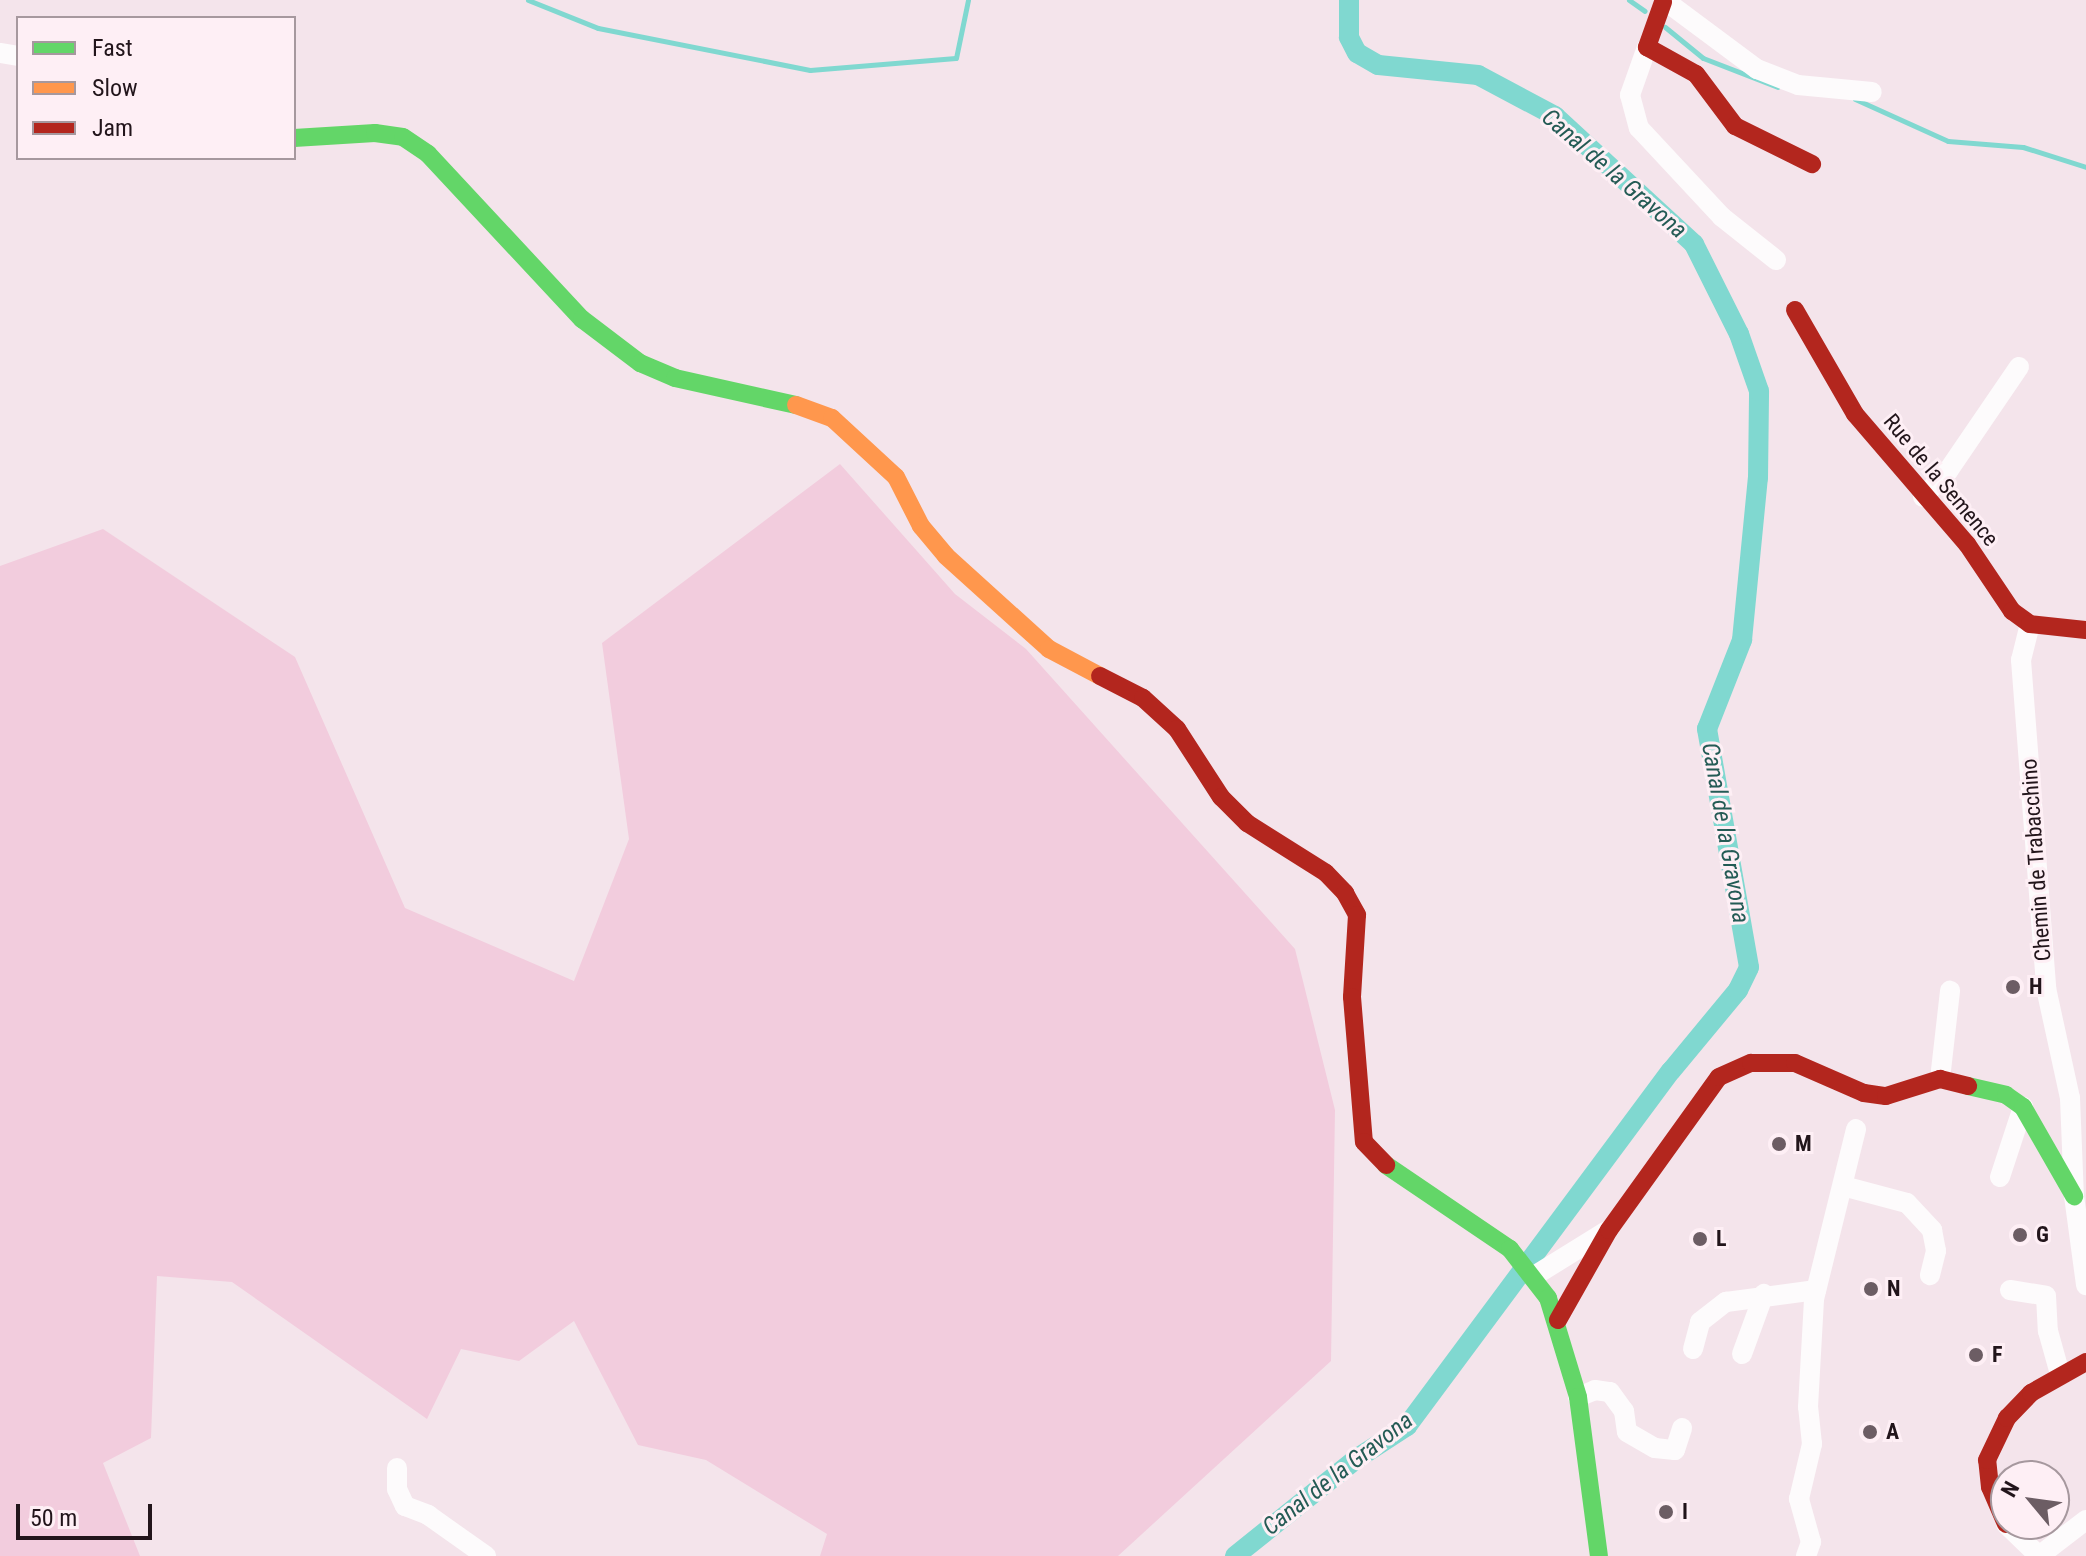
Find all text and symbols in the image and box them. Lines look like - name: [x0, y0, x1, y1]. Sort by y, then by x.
- legend: [16, 16, 296, 160]
- text: Fast: [92, 34, 133, 62]
- text: Slow: [92, 74, 138, 102]
- water label: Canal de la Gravona: [1536, 103, 1692, 245]
- text: Jam: [92, 114, 133, 142]
- street label: Rue de la Semence: [1878, 409, 2004, 551]
- water label: Canal de la Gravona: [1695, 741, 1755, 925]
- street label: Chemin de Trabacchino: [2016, 758, 2056, 962]
- place label: H: [2029, 974, 2043, 1000]
- marker: H: [2004, 978, 2022, 996]
- place label: M: [1795, 1131, 1812, 1157]
- marker: M: [1770, 1135, 1788, 1153]
- place label: G: [2036, 1222, 2049, 1248]
- place label: L: [1716, 1226, 1727, 1252]
- marker: G: [2011, 1226, 2029, 1244]
- marker: L: [1691, 1230, 1709, 1248]
- place label: N: [1887, 1276, 1900, 1302]
- marker: N: [1862, 1280, 1880, 1298]
- place label: F: [1992, 1342, 2002, 1368]
- marker: F: [1967, 1346, 1985, 1364]
- water label: Canal de la Gravona: [1257, 1406, 1419, 1542]
- place label: A: [1886, 1419, 1899, 1445]
- marker: A: [1861, 1423, 1879, 1441]
- north arrow: [1990, 1460, 2070, 1540]
- text: N: [1996, 1477, 2025, 1501]
- scale bar: [20, 1488, 156, 1538]
- place label: I: [1682, 1499, 1688, 1525]
- marker: I: [1657, 1503, 1675, 1521]
- text: 50 m: [30, 1504, 77, 1532]

